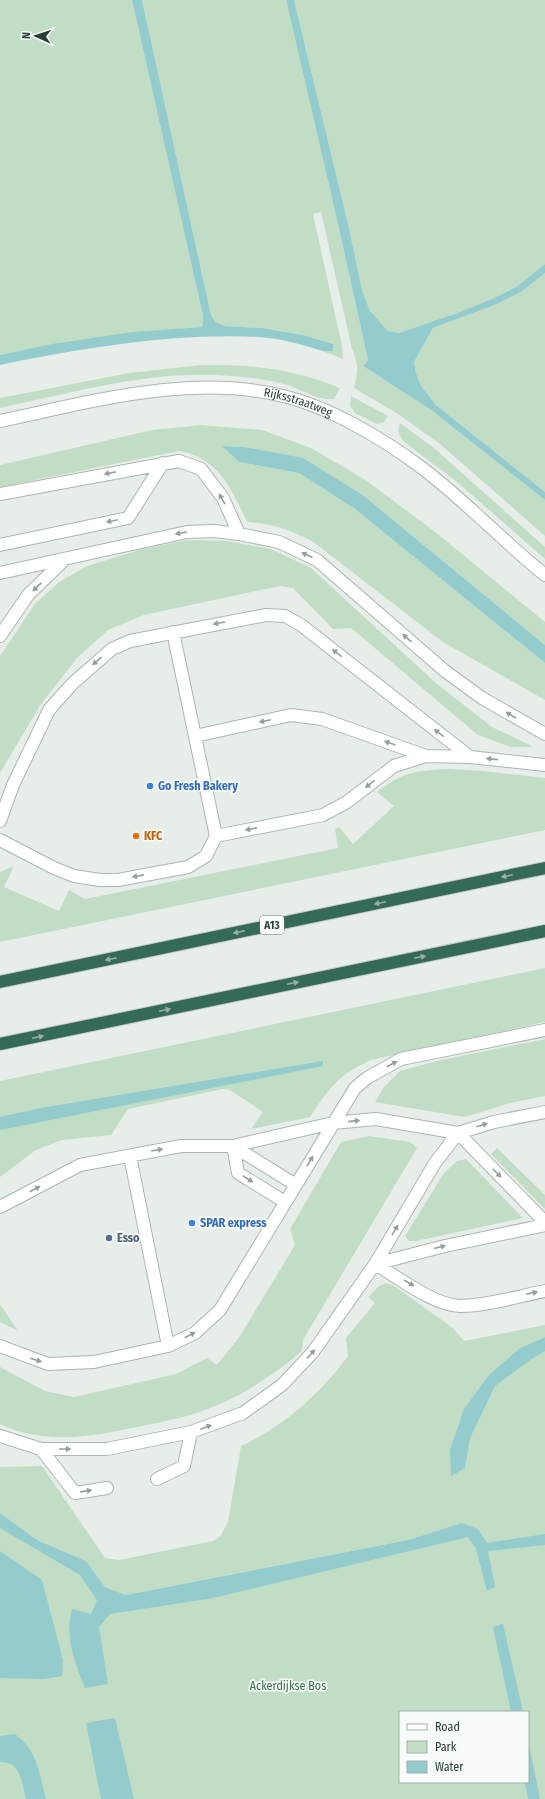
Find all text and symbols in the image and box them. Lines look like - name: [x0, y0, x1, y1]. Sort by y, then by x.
- north arrow: [16, 16, 56, 56]
- text: N: [20, 32, 33, 39]
- street label: Rijksstraatweg: [263, 385, 335, 420]
- one-way arrow: [104, 471, 116, 477]
- one-way arrow: [219, 493, 226, 505]
- one-way arrow: [106, 519, 118, 525]
- one-way arrow: [175, 531, 187, 537]
- one-way arrow: [301, 552, 313, 558]
- one-way arrow: [32, 582, 42, 592]
- one-way arrow: [213, 621, 226, 627]
- one-way arrow: [402, 633, 412, 642]
- one-way arrow: [331, 648, 342, 657]
- one-way arrow: [92, 657, 103, 666]
- one-way arrow: [505, 712, 517, 719]
- one-way arrow: [258, 718, 271, 724]
- one-way arrow: [434, 728, 445, 737]
- one-way arrow: [383, 740, 395, 746]
- one-way arrow: [486, 756, 498, 763]
- place label: Go Fresh Bakery: [158, 779, 238, 793]
- one-way arrow: [365, 780, 376, 789]
- marker: Go Fresh Bakery: [145, 781, 155, 791]
- one-way arrow: [245, 826, 257, 832]
- place label: KFC: [144, 829, 163, 843]
- marker: KFC: [131, 831, 141, 841]
- one-way arrow: [132, 874, 144, 880]
- one-way arrow: [501, 874, 513, 880]
- one-way arrow: [373, 900, 386, 906]
- road number: A13: [260, 916, 284, 934]
- one-way arrow: [232, 930, 245, 936]
- one-way arrow: [414, 953, 426, 959]
- one-way arrow: [105, 956, 118, 962]
- one-way arrow: [287, 980, 299, 986]
- one-way arrow: [159, 1007, 172, 1013]
- one-way arrow: [32, 1033, 44, 1039]
- one-way arrow: [386, 1061, 398, 1067]
- one-way arrow: [348, 1118, 360, 1124]
- one-way arrow: [476, 1122, 488, 1128]
- one-way arrow: [151, 1147, 163, 1153]
- one-way arrow: [307, 1155, 314, 1167]
- one-way arrow: [492, 1168, 502, 1178]
- one-way arrow: [243, 1175, 253, 1183]
- one-way arrow: [29, 1186, 40, 1192]
- place label: SPAR express: [200, 1216, 267, 1230]
- marker: SPAR express: [187, 1218, 197, 1228]
- one-way arrow: [392, 1224, 399, 1236]
- place label: Esso: [117, 1231, 140, 1245]
- marker: Esso: [104, 1233, 114, 1243]
- one-way arrow: [434, 1244, 446, 1250]
- one-way arrow: [403, 1280, 415, 1287]
- one-way arrow: [526, 1290, 539, 1296]
- one-way arrow: [184, 1332, 195, 1338]
- one-way arrow: [307, 1349, 316, 1359]
- one-way arrow: [31, 1357, 43, 1363]
- one-way arrow: [201, 1423, 213, 1429]
- one-way arrow: [59, 1446, 72, 1452]
- one-way arrow: [80, 1488, 92, 1494]
- park label: Ackerdijkse Bos: [250, 1679, 326, 1693]
- legend: [399, 1711, 529, 1783]
- text: Road: [435, 1720, 460, 1734]
- text: Park: [435, 1740, 457, 1754]
- text: Water: [435, 1760, 464, 1774]

